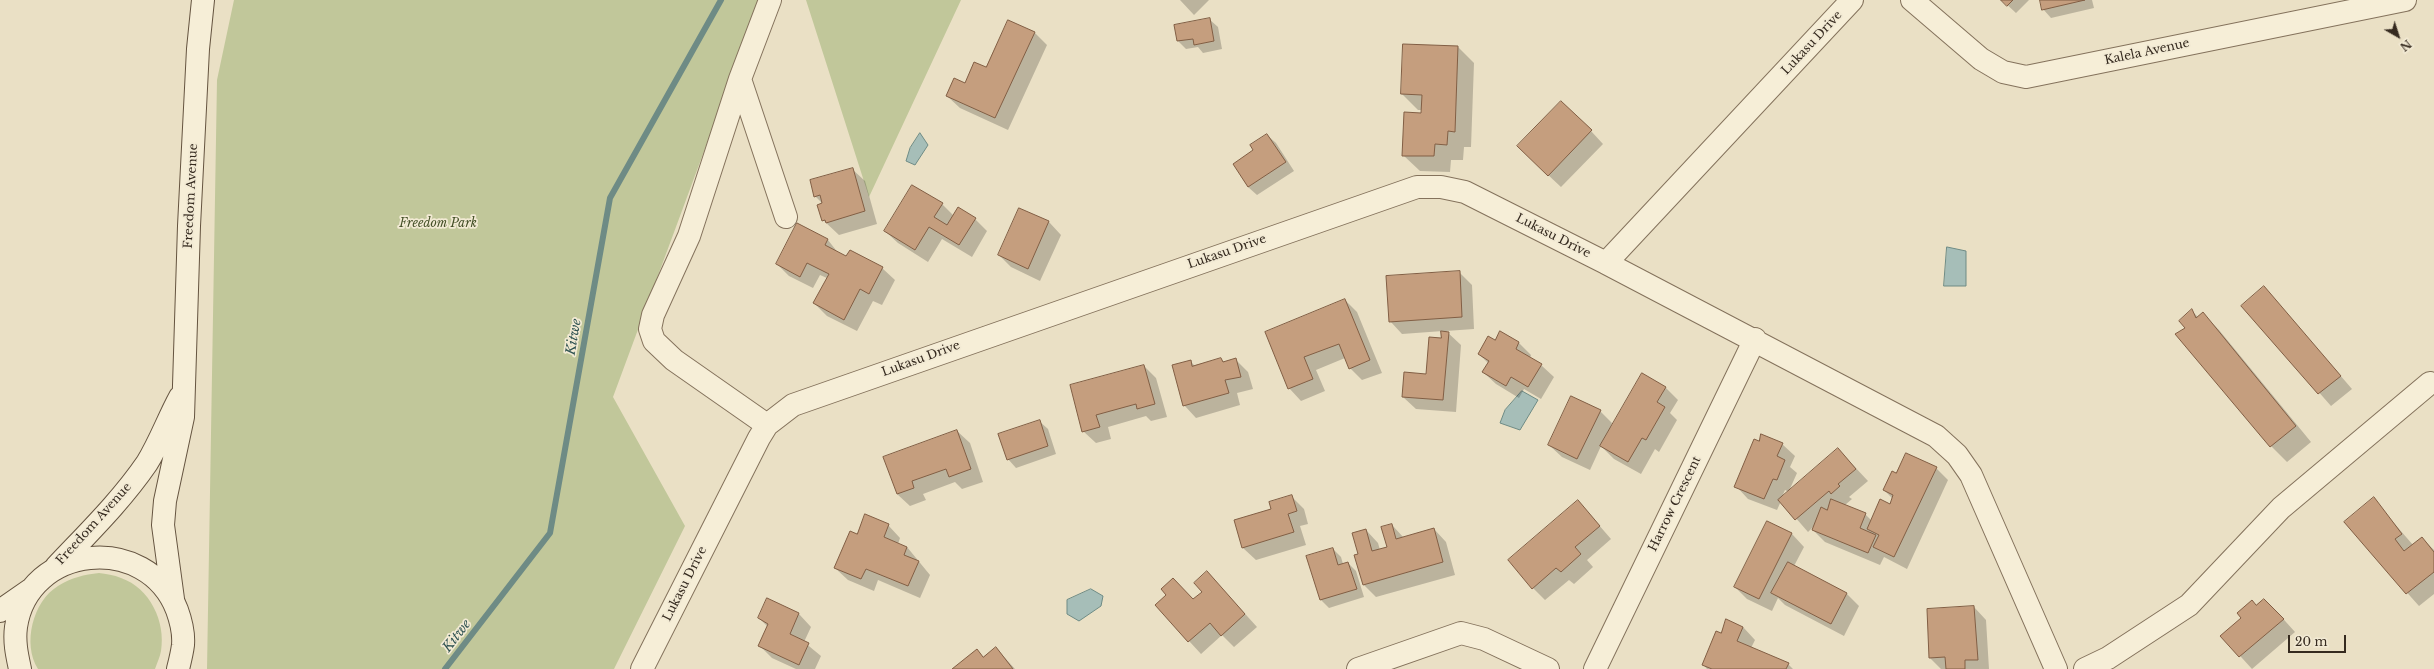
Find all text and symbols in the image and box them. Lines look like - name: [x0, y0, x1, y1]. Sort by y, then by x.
- street label: Lukasu Drive: [1779, 8, 1845, 78]
- north arrow: [2378, 16, 2418, 56]
- street label: Kalela Avenue: [2103, 36, 2191, 68]
- text: N: [2397, 37, 2414, 54]
- street label: Freedom Avenue: [181, 143, 201, 249]
- street label: Lukasu Drive: [1513, 211, 1593, 261]
- park label: Freedom Park: [399, 217, 477, 231]
- street label: Lukasu Drive: [1186, 232, 1268, 272]
- water label: Kitwe: [563, 318, 585, 356]
- street label: Lukasu Drive: [880, 338, 962, 380]
- street label: Harrow Crescent: [1646, 454, 1704, 554]
- street label: Freedom Avenue: [53, 480, 135, 568]
- street label: Lukasu Drive: [660, 544, 710, 624]
- water label: Kitwe: [440, 617, 474, 655]
- scale bar: [2290, 627, 2348, 653]
- text: 20 m: [2295, 634, 2327, 649]

